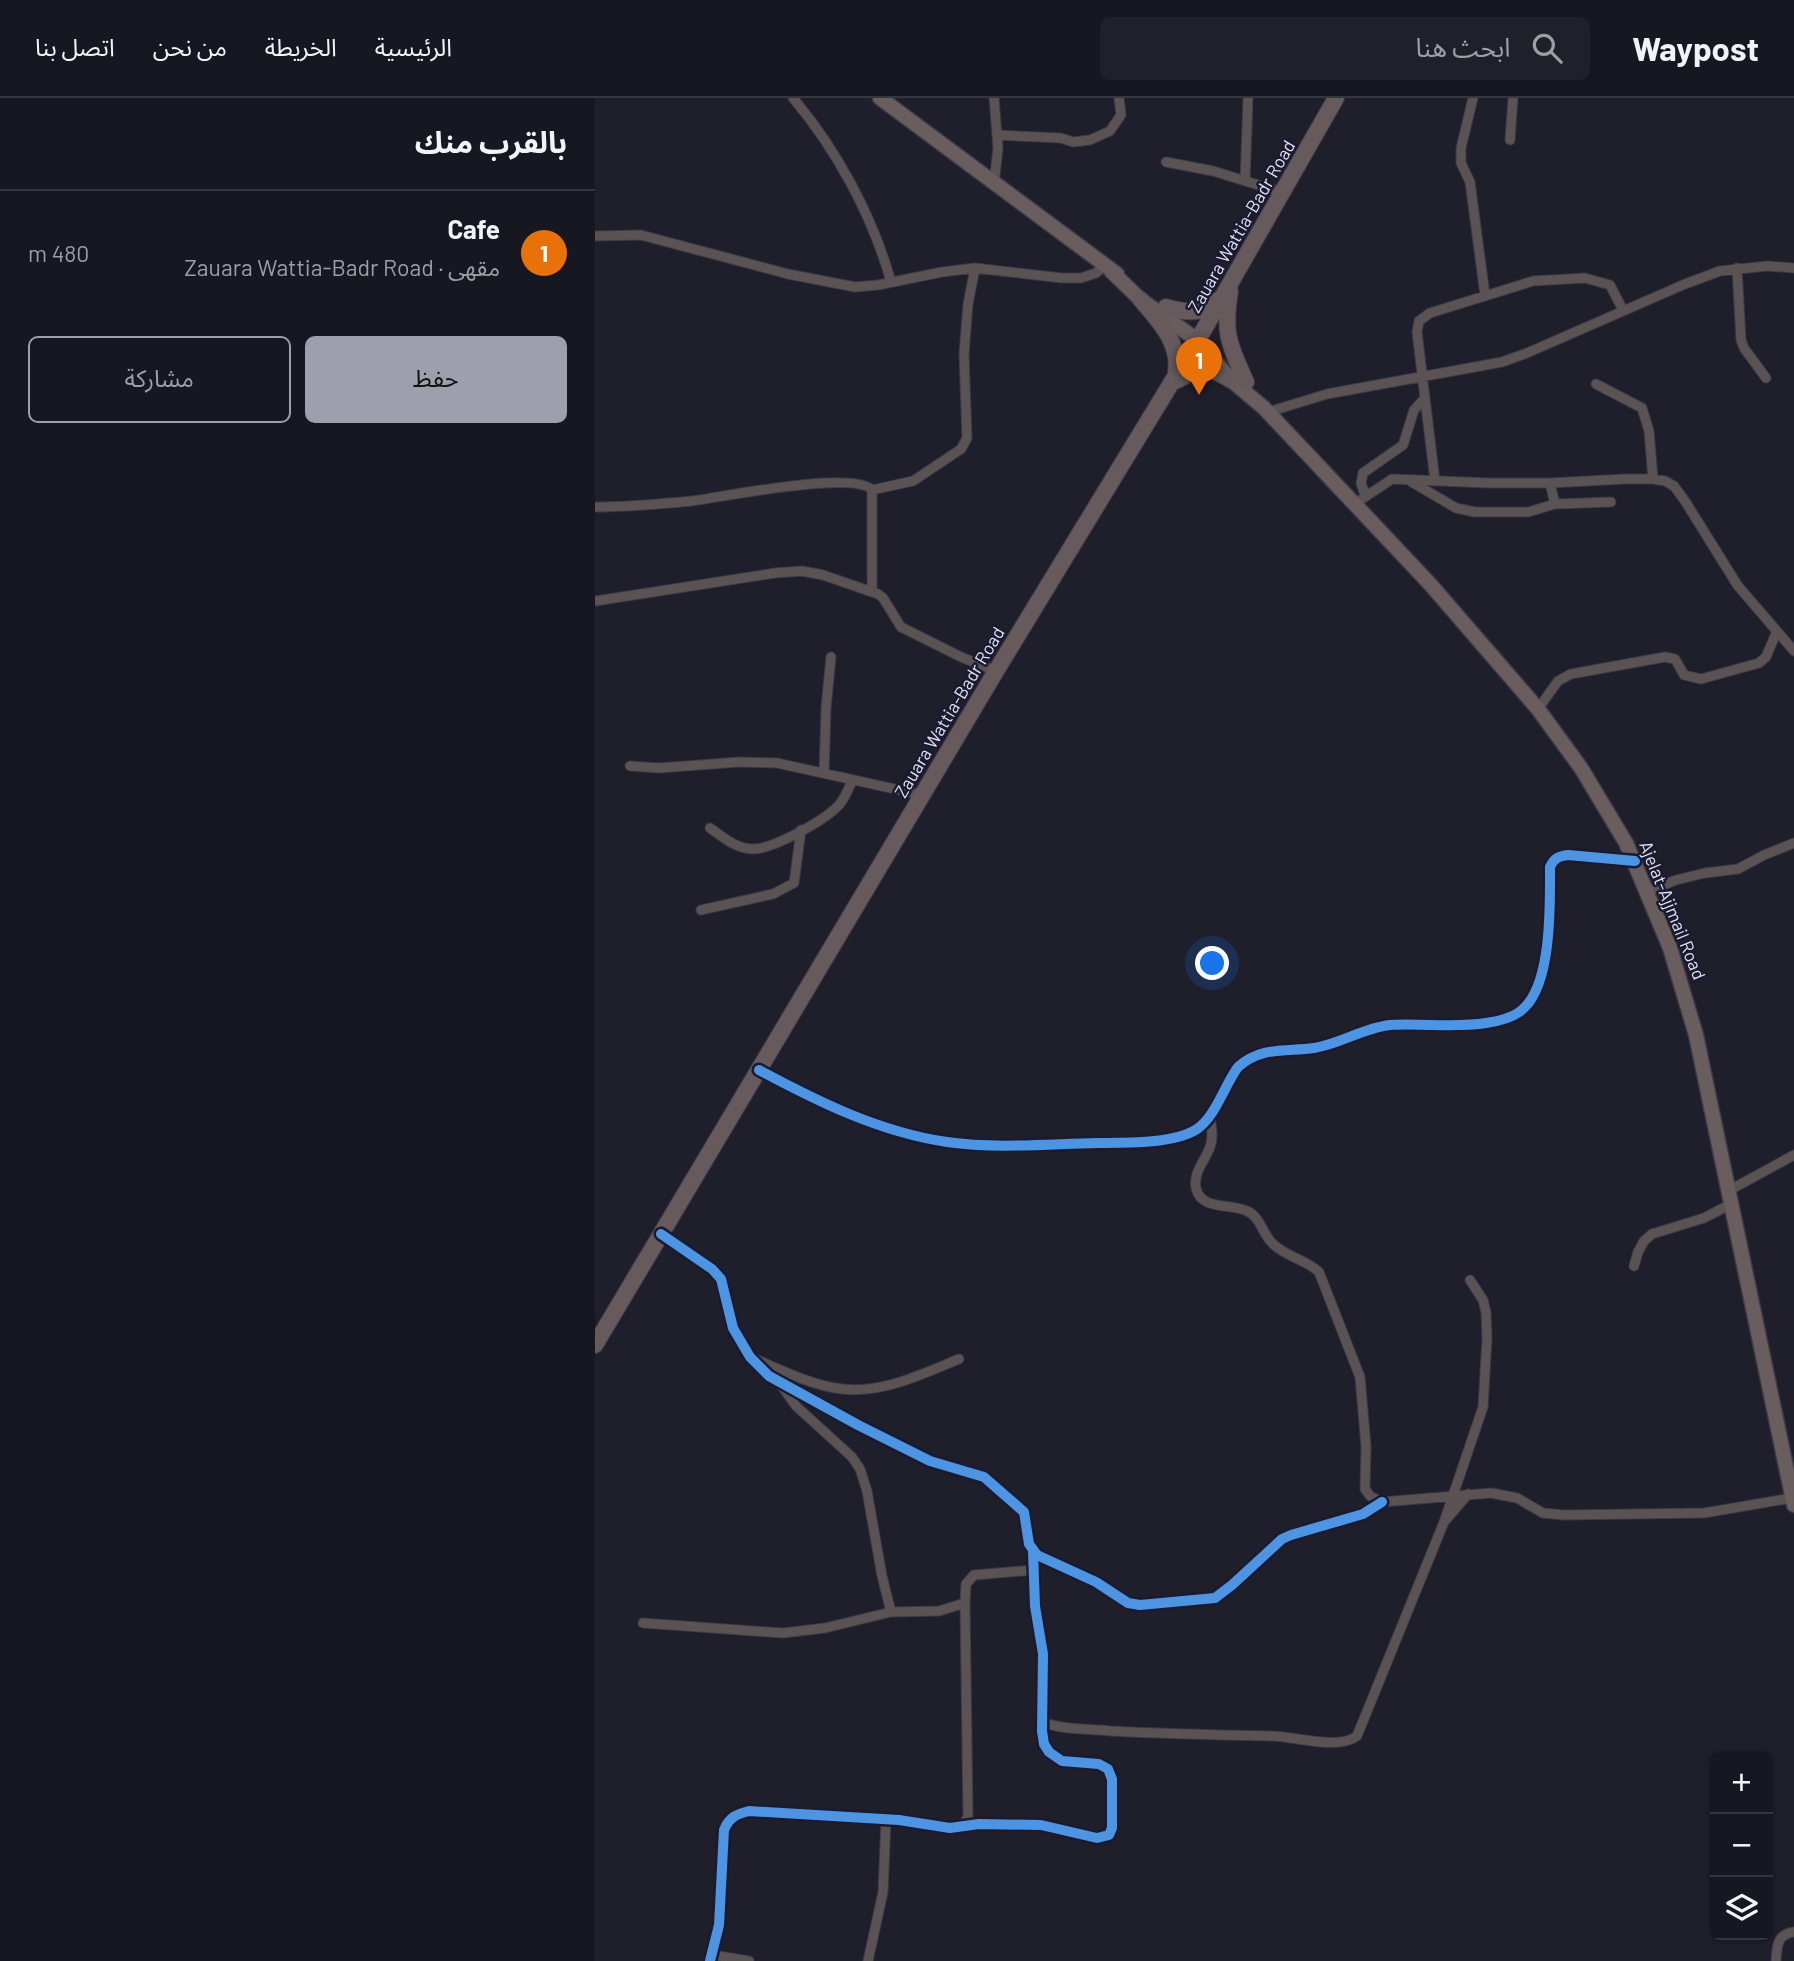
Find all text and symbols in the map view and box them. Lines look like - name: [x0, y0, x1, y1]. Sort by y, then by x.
- search box: [1100, 17, 1590, 80]
- text: Waypost: [1632, 28, 1759, 68]
- icon: search: [1528, 29, 1566, 67]
- text: ابحث هنا: [1416, 31, 1510, 62]
- text: اتصل بنا: [35, 32, 115, 61]
- text: من نحن: [153, 32, 227, 61]
- text: الخريطة: [265, 32, 337, 61]
- text: الرئيسية: [375, 32, 452, 61]
- text: بالقرب منك: [415, 123, 567, 159]
- street label: Zauara Wattia-Badr Road: [1183, 136, 1299, 316]
- text: Cafe: [447, 213, 500, 244]
- text: 480 m: [28, 239, 89, 267]
- text: 1: [540, 239, 548, 267]
- text: مقهى · Zauara Wattia-Badr Road: [184, 253, 500, 281]
- button: مشاركة: [28, 336, 291, 423]
- button: حفظ: [305, 336, 567, 423]
- pin: 1: [1176, 337, 1222, 395]
- street label: Zauara Wattia-Badr Road: [889, 623, 1009, 801]
- street label: Ajelat-Ajjmail Road: [1635, 837, 1711, 983]
- your location: [1195, 946, 1229, 980]
- map controls: [1710, 1751, 1773, 1940]
- button: +: [1710, 1751, 1773, 1814]
- button: −: [1710, 1814, 1773, 1877]
- button: layers: [1710, 1877, 1773, 1940]

